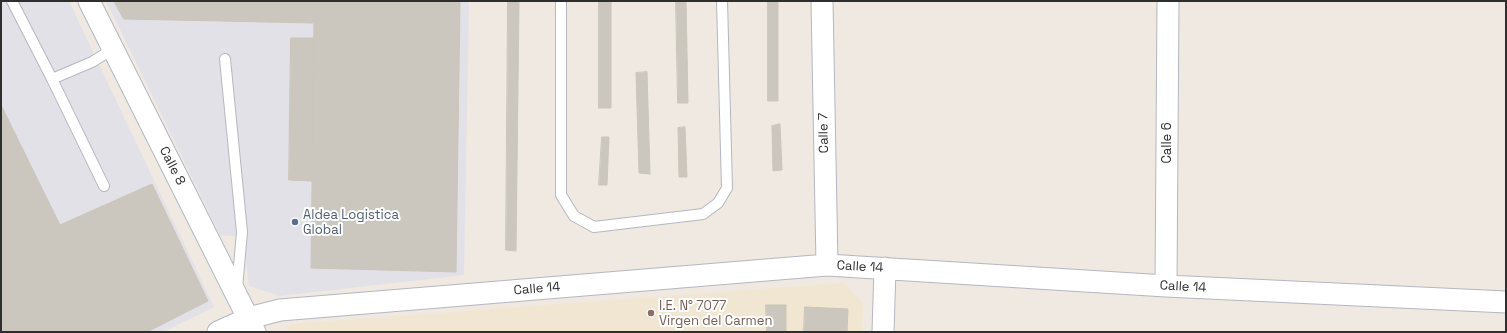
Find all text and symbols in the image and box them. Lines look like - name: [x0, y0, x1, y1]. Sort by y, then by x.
- street label: Calle 7: [816, 113, 832, 153]
- street label: Calle 6: [1159, 122, 1175, 164]
- street label: Calle 8: [156, 144, 188, 188]
- place label: Aldea Logistica Global: [303, 207, 399, 238]
- marker: Aldea Logistica Global: [290, 217, 300, 227]
- street label: Calle 14: [836, 258, 884, 276]
- street label: Calle 14: [1159, 278, 1207, 296]
- street label: Calle 14: [513, 279, 561, 299]
- place label: I.E. N° 7077 Virgen del Carmen: [659, 298, 772, 329]
- marker: I.E. N° 7077 Virgen del Carmen: [646, 308, 656, 318]

